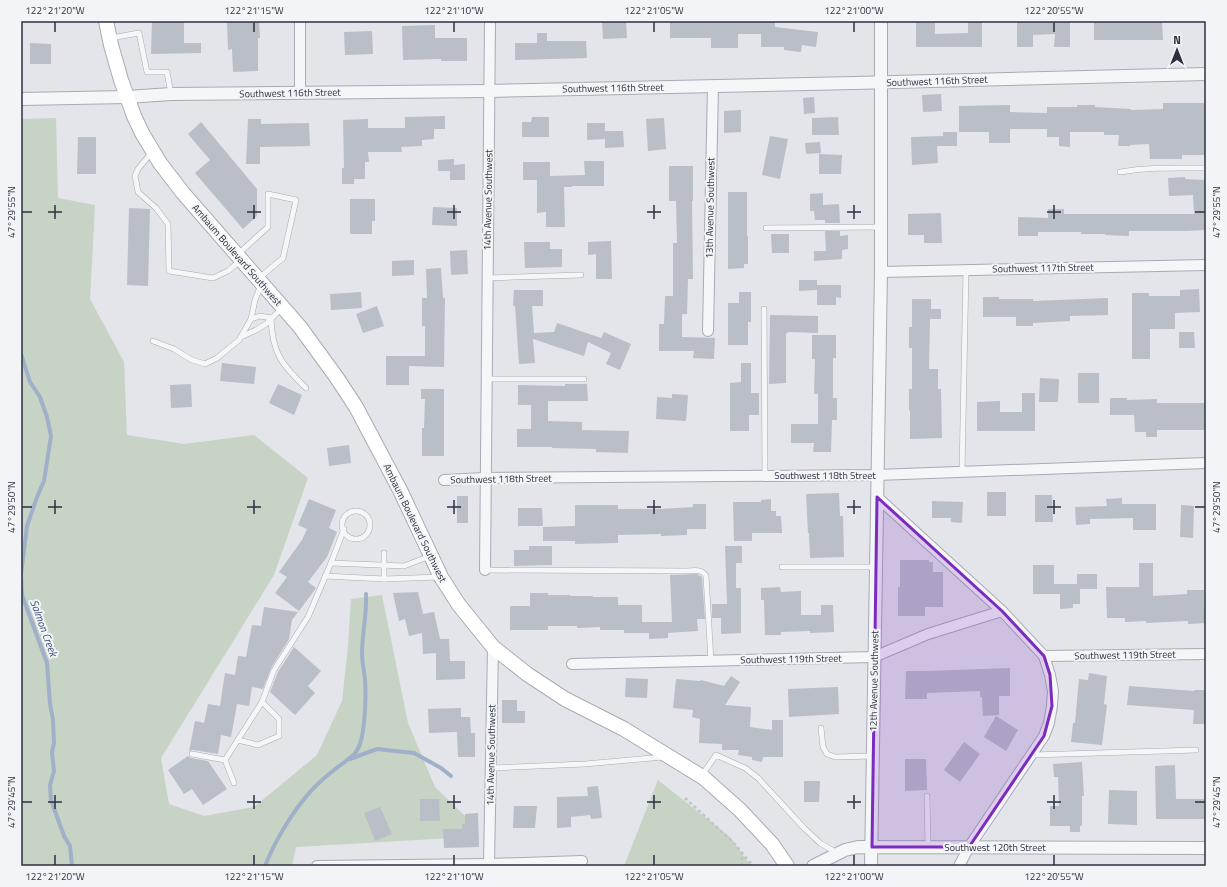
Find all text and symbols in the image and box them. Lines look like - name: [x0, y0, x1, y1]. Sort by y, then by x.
- text: 122°21'20"W: [25, 3, 85, 18]
- text: 122°21'15"W: [224, 3, 284, 18]
- text: 122°21'10"W: [424, 3, 484, 18]
- text: 122°21'05"W: [624, 3, 684, 18]
- text: 122°21'00"W: [824, 3, 884, 18]
- text: 122°20'55"W: [1024, 3, 1084, 18]
- north arrow: [1157, 30, 1197, 70]
- text: N: [1173, 32, 1181, 48]
- street label: Southwest 116th Street: [886, 72, 988, 90]
- street label: Southwest 116th Street: [562, 80, 664, 96]
- street label: Southwest 116th Street: [239, 85, 341, 101]
- street label: 14th Avenue Southwest: [480, 149, 496, 251]
- street label: 13th Avenue Southwest: [702, 157, 718, 259]
- text: 47°29'55"N: [4, 186, 19, 238]
- text: 47°29'55"N: [1209, 186, 1224, 238]
- street label: Ambaum Boulevard Southwest: [188, 201, 286, 310]
- street label: Southwest 117th Street: [992, 260, 1094, 276]
- street label: Ambaum Boulevard Southwest: [380, 461, 451, 585]
- street label: Southwest 118th Street: [774, 468, 876, 483]
- street label: Southwest 118th Street: [450, 471, 552, 487]
- text: 47°29'50"N: [4, 481, 19, 533]
- text: 47°29'50"N: [1209, 481, 1224, 533]
- water label: Salmon Creek: [26, 597, 62, 660]
- street label: 12th Avenue Southwest: [866, 630, 882, 732]
- street label: Southwest 119th Street: [1074, 647, 1176, 663]
- street label: Southwest 119th Street: [740, 651, 842, 667]
- street label: 14th Avenue Southwest: [483, 704, 499, 806]
- text: 47°29'45"N: [4, 776, 19, 828]
- text: 47°29'45"N: [1209, 776, 1224, 828]
- street label: Southwest 120th Street: [944, 840, 1046, 855]
- text: 122°21'20"W: [25, 869, 85, 884]
- text: 122°21'15"W: [224, 869, 284, 884]
- text: 122°21'10"W: [424, 869, 484, 884]
- text: 122°21'05"W: [624, 869, 684, 884]
- text: 122°21'00"W: [824, 869, 884, 884]
- text: 122°20'55"W: [1024, 869, 1084, 884]

